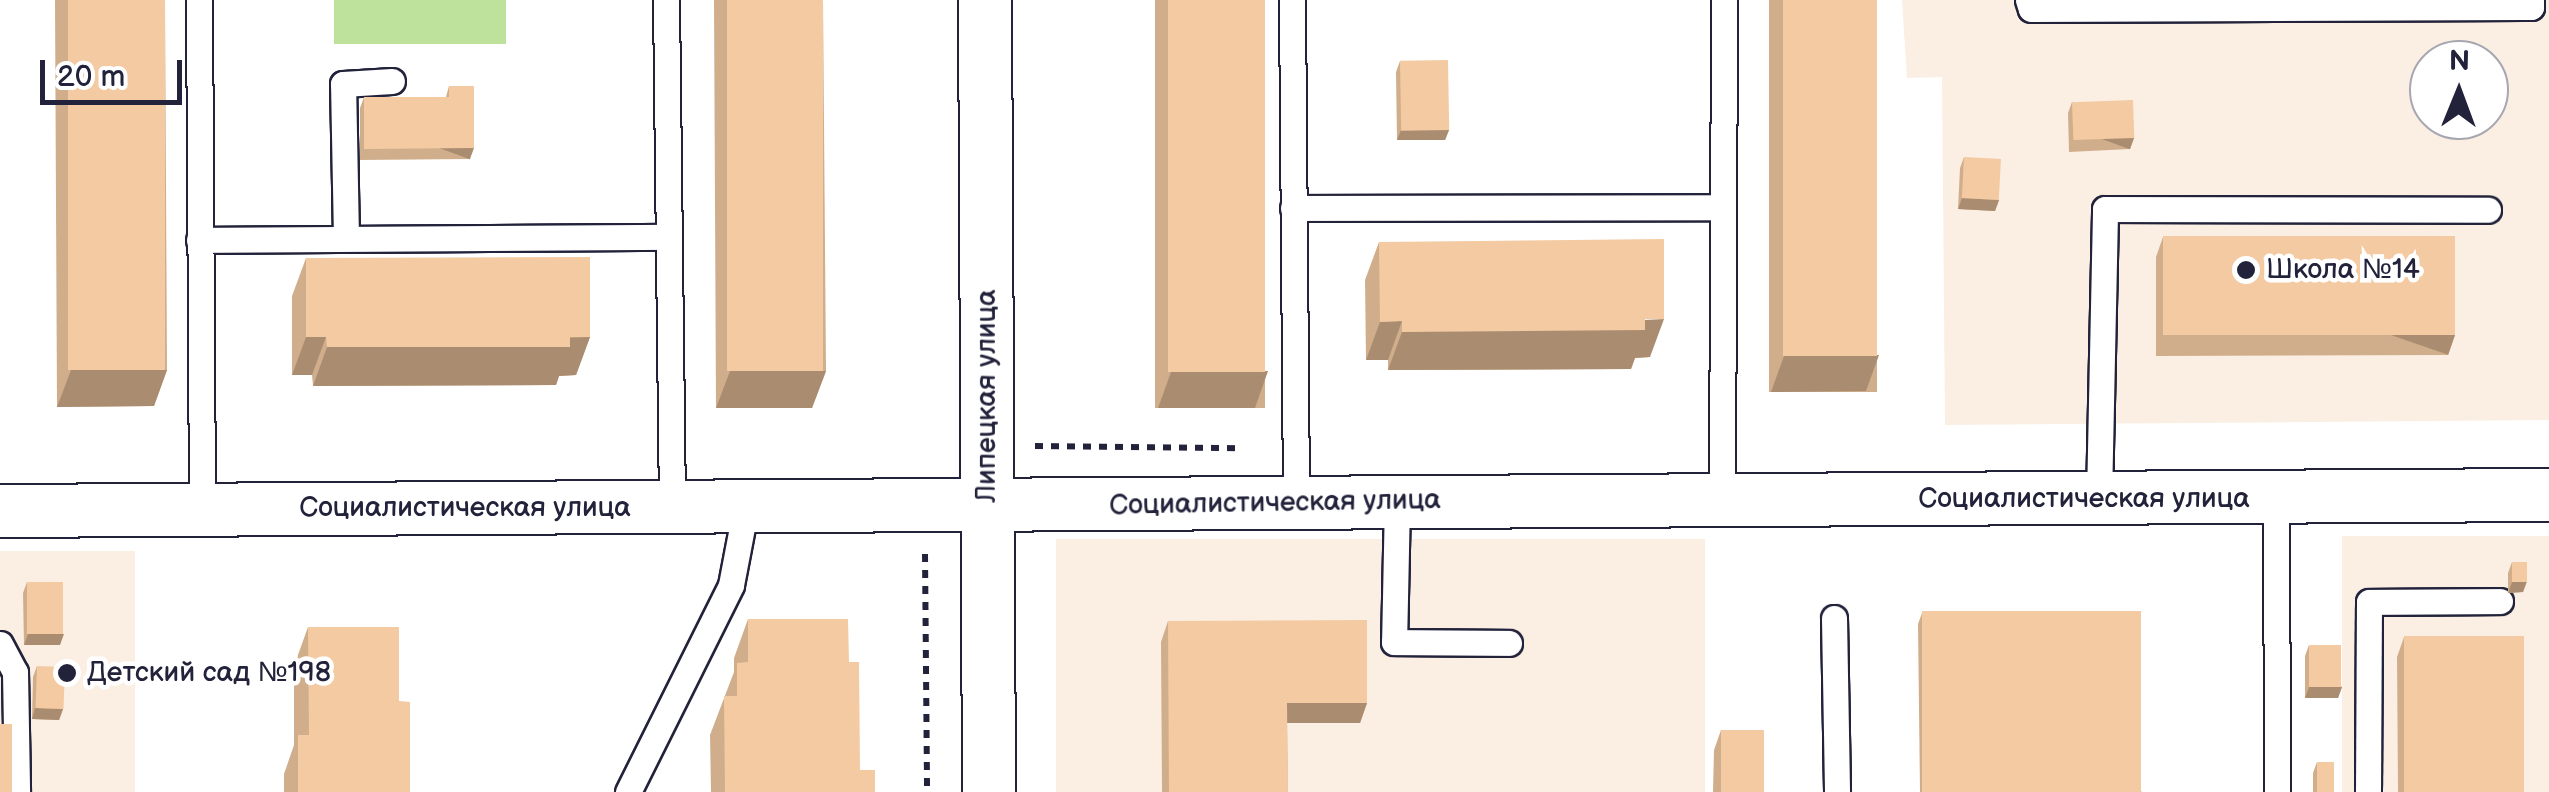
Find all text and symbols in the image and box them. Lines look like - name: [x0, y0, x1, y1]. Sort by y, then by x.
- scale bar: [45, 40, 188, 102]
- north arrow: [2409, 40, 2509, 140]
- text: N: [2449, 45, 2470, 78]
- text: 20 m: [57, 59, 125, 95]
- place label: Школа №14: [2266, 253, 2420, 287]
- marker: Школа №14: [2235, 259, 2257, 281]
- street label: Липецкая улица: [970, 289, 1004, 503]
- street label: Социалистическая улица: [1918, 482, 2250, 516]
- street label: Социалистическая улица: [1109, 483, 1441, 523]
- street label: Социалистическая улица: [299, 491, 631, 525]
- place label: Детский сад №198: [87, 656, 331, 690]
- marker: Детский сад №198: [56, 662, 78, 684]

